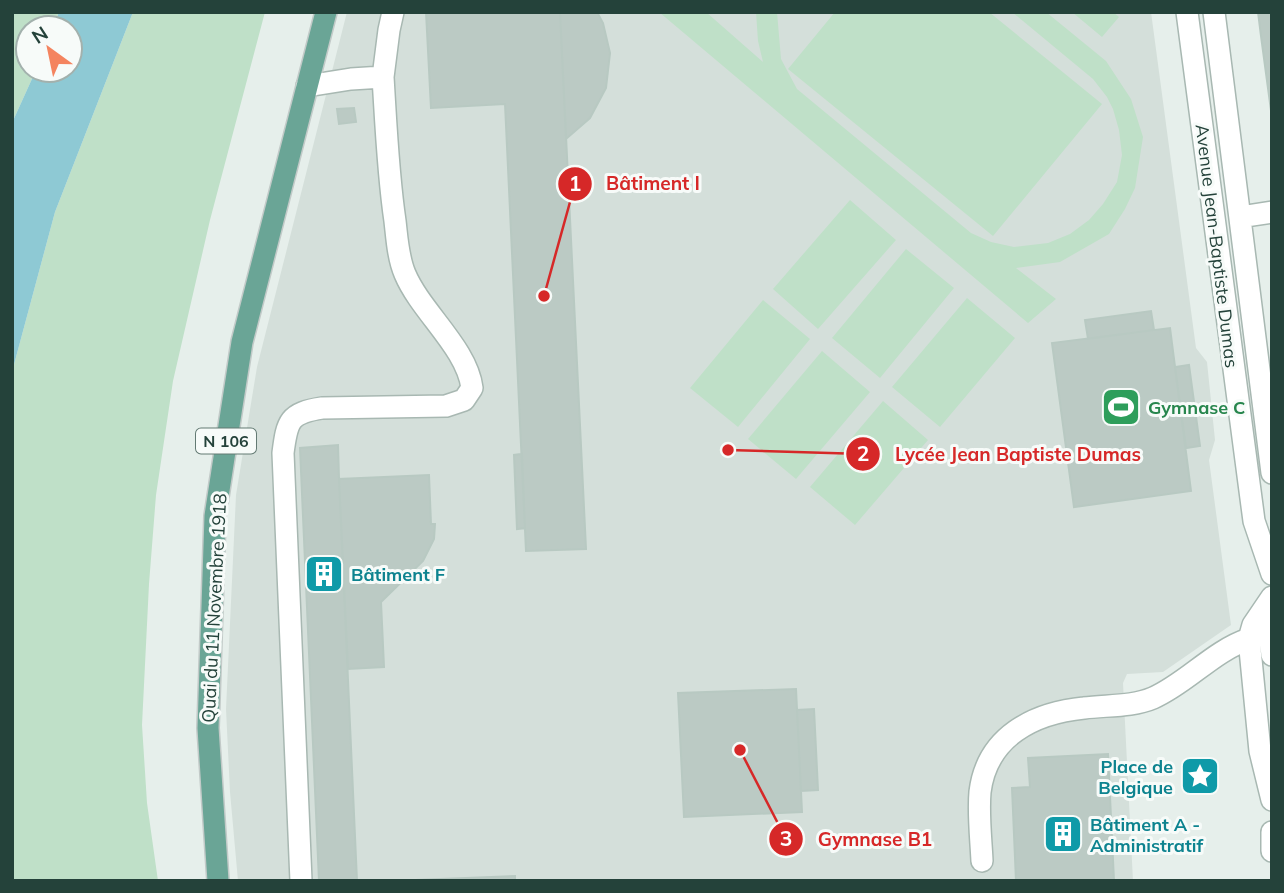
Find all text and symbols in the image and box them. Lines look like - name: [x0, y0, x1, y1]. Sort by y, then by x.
- north arrow: [14, 14, 84, 84]
- text: N: [27, 21, 52, 49]
- street label: Avenue Jean-Baptiste Dumas: [1191, 123, 1243, 369]
- callout: Bâtiment I: [558, 164, 714, 204]
- text: 1: [569, 170, 581, 196]
- text: Bâtiment I: [606, 171, 700, 195]
- sports icon: Gymnase C: [1100, 386, 1142, 428]
- place label: Gymnase C: [1148, 396, 1245, 419]
- road number: N 106: [196, 428, 256, 454]
- callout: Lycée Jean Baptiste Dumas: [846, 434, 1155, 474]
- text: 2: [857, 440, 869, 466]
- text: Lycée Jean Baptiste Dumas: [895, 442, 1141, 466]
- street label: Quai du 11 Novembre 1918: [197, 493, 231, 723]
- building icon: Bâtiment F: [303, 553, 345, 595]
- place label: Bâtiment F: [351, 563, 445, 586]
- place label: Place de Belgique: [1098, 755, 1173, 799]
- place icon: Place de Belgique: [1179, 755, 1221, 797]
- building icon: Bâtiment A - Administratif: [1042, 813, 1084, 855]
- place label: Bâtiment A - Administratif: [1090, 813, 1203, 857]
- callout: Gymnase B1: [768, 819, 946, 859]
- text: 3: [780, 825, 792, 851]
- text: Gymnase B1: [818, 827, 932, 851]

